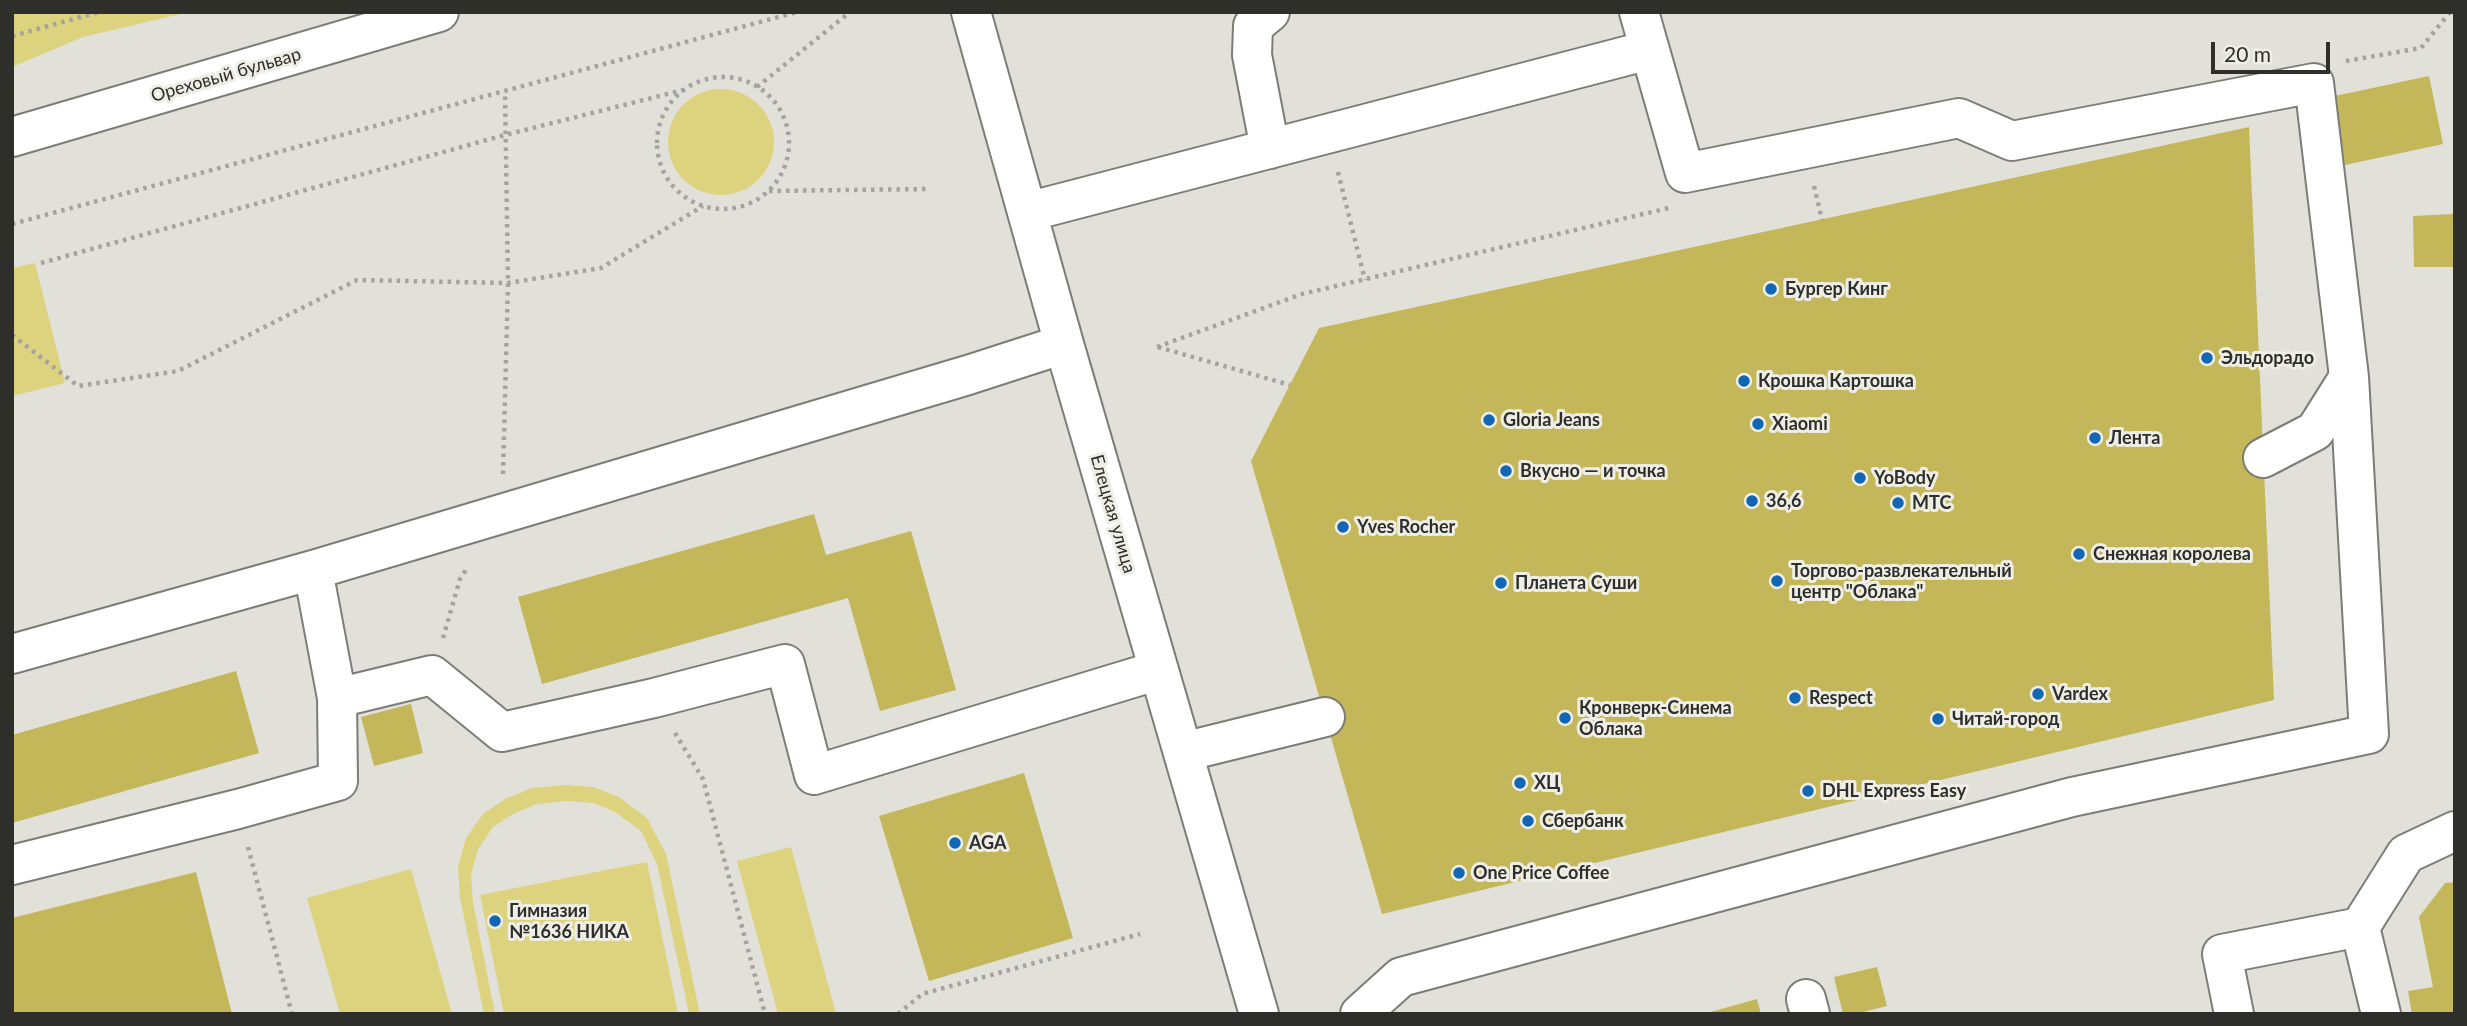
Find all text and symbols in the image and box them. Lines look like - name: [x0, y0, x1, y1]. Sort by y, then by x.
- scale bar: [2215, 28, 2334, 72]
- text: 20 m: [2224, 41, 2271, 66]
- street label: Ореховый бульвар: [148, 43, 304, 107]
- place label: Бургер Кинг: [1785, 278, 1888, 300]
- marker: Бургер Кинг: [1763, 281, 1779, 297]
- place label: Эльдорадо: [2221, 347, 2314, 369]
- marker: Эльдорадо: [2199, 350, 2215, 366]
- place label: Крошка Картошка: [1758, 370, 1914, 392]
- marker: Крошка Картошка: [1736, 373, 1752, 389]
- place label: Gloria Jeans: [1503, 409, 1600, 431]
- marker: Gloria Jeans: [1481, 412, 1497, 428]
- place label: Xiaomi: [1772, 413, 1828, 435]
- marker: Xiaomi: [1750, 416, 1766, 432]
- place label: Лента: [2109, 427, 2160, 449]
- marker: Лента: [2087, 430, 2103, 446]
- street label: Елецкая улица: [1086, 452, 1140, 576]
- place label: Вкусно — и точка: [1520, 460, 1666, 482]
- marker: Вкусно — и точка: [1498, 463, 1514, 479]
- place label: YoBody: [1874, 467, 1935, 489]
- marker: YoBody: [1852, 470, 1868, 486]
- place label: 36,6: [1766, 490, 1802, 512]
- place label: МТС: [1912, 492, 1951, 514]
- marker: 36,6: [1744, 493, 1760, 509]
- marker: МТС: [1890, 495, 1906, 511]
- place label: Yves Rocher: [1357, 516, 1455, 538]
- marker: Yves Rocher: [1335, 519, 1351, 535]
- place label: Снежная королева: [2093, 543, 2251, 565]
- marker: Снежная королева: [2071, 546, 2087, 562]
- place label: Торгово-развлекательный центр "Облака": [1791, 560, 2012, 602]
- place label: Планета Суши: [1515, 572, 1637, 594]
- marker: Торгово-развлекательный центр "Облака": [1769, 573, 1785, 589]
- marker: Планета Суши: [1493, 575, 1509, 591]
- place label: Vardex: [2052, 683, 2108, 705]
- marker: Vardex: [2030, 686, 2046, 702]
- place label: Respect: [1809, 687, 1873, 709]
- marker: Respect: [1787, 690, 1803, 706]
- place label: Кронверк-Синема Облака: [1579, 697, 1732, 740]
- place label: Читай-город: [1952, 708, 2059, 730]
- marker: Кронверк-Синема Облака: [1557, 710, 1573, 726]
- marker: Читай-город: [1930, 711, 1946, 727]
- place label: ХЦ: [1534, 772, 1560, 794]
- marker: ХЦ: [1512, 775, 1528, 791]
- place label: DHL Express Easy: [1822, 780, 1966, 802]
- marker: DHL Express Easy: [1800, 783, 1816, 799]
- place label: Сбербанк: [1542, 810, 1624, 832]
- marker: Сбербанк: [1520, 813, 1536, 829]
- place label: AGA: [969, 832, 1007, 854]
- marker: AGA: [947, 835, 963, 851]
- place label: One Price Coffee: [1473, 862, 1609, 884]
- marker: One Price Coffee: [1451, 865, 1467, 881]
- place label: Гимназия №1636 НИКА: [509, 900, 629, 942]
- marker: Гимназия №1636 НИКА: [487, 913, 503, 929]

